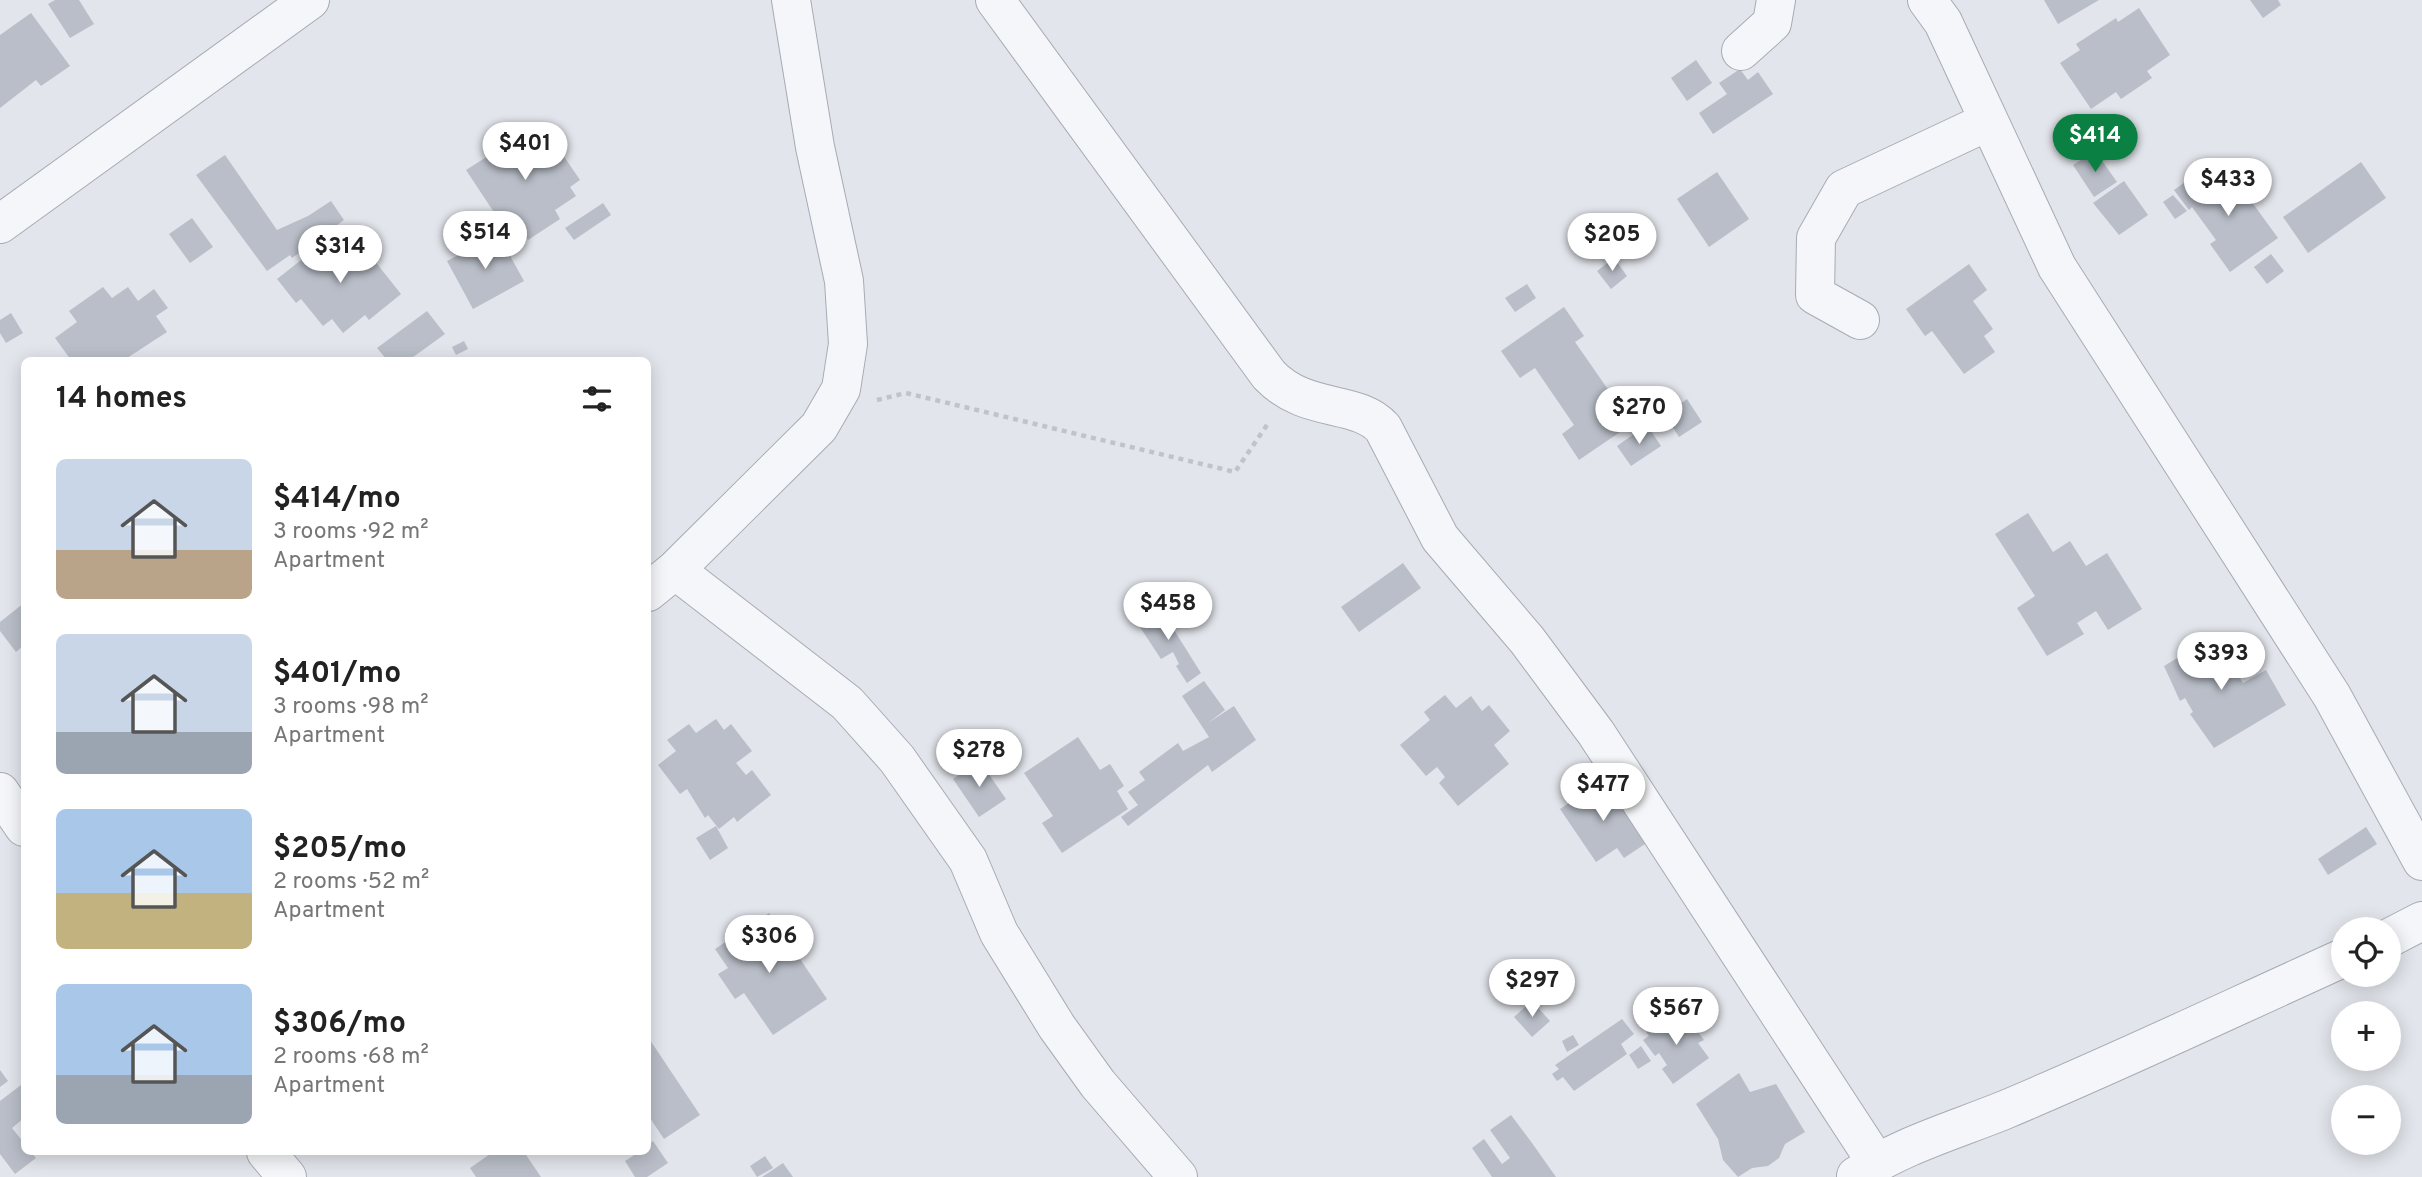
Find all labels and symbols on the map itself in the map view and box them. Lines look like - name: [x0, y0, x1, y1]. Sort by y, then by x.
- pin: $414: [2054, 114, 2136, 174]
- pin: $401: [484, 122, 566, 182]
- pin: $433: [2187, 158, 2269, 218]
- pin: $514: [444, 212, 526, 271]
- pin: $205: [1571, 214, 1653, 273]
- pin: $314: [299, 226, 381, 285]
- pin: $270: [1598, 386, 1680, 446]
- pin: $458: [1127, 582, 1209, 642]
- pin: $393: [2180, 632, 2262, 692]
- pin: $278: [938, 730, 1020, 789]
- pin: $477: [1562, 764, 1644, 823]
- pin: $306: [728, 916, 810, 975]
- pin: $297: [1491, 960, 1573, 1019]
- pin: $567: [1635, 988, 1717, 1047]

